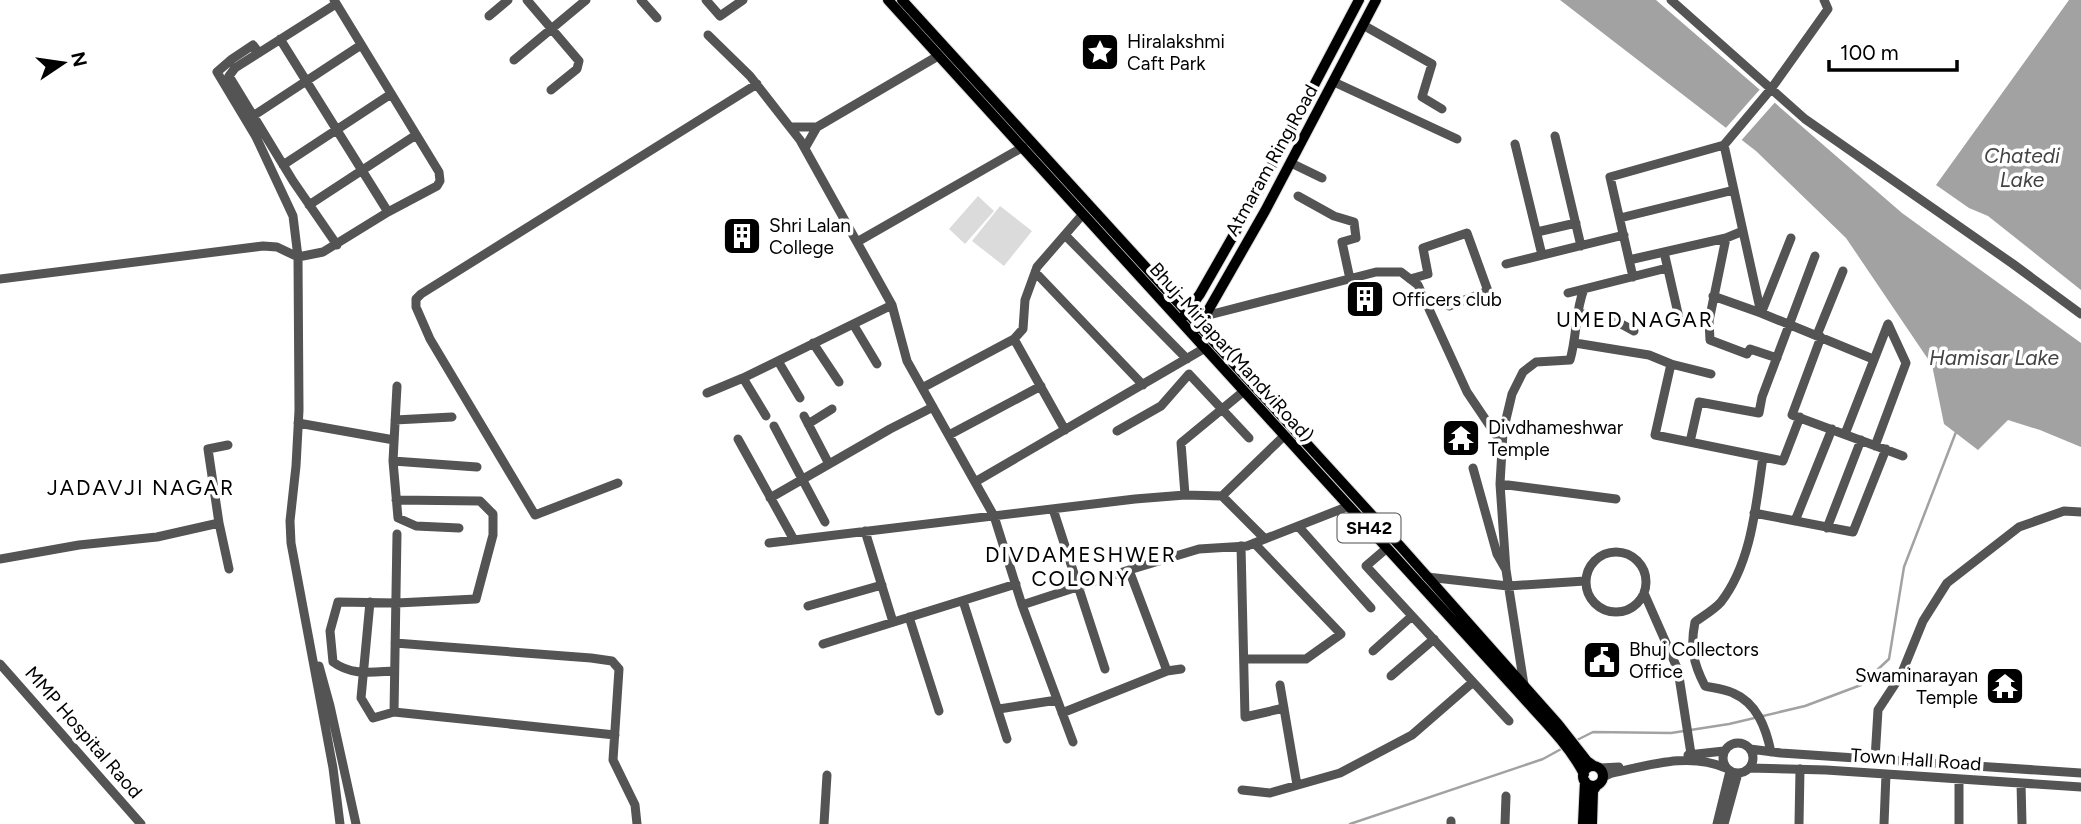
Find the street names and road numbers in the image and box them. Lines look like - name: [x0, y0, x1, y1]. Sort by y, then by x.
- street label: Atmaram Ring Road: [1220, 81, 1323, 240]
- street label: Bhuj-Mirjapar(MandviRoad): [1145, 258, 1318, 447]
- road number: SH42: [1338, 514, 1400, 542]
- street label: MMP Hospital Raod: [20, 662, 147, 803]
- street label: Town Hall Road: [1850, 743, 1982, 776]

